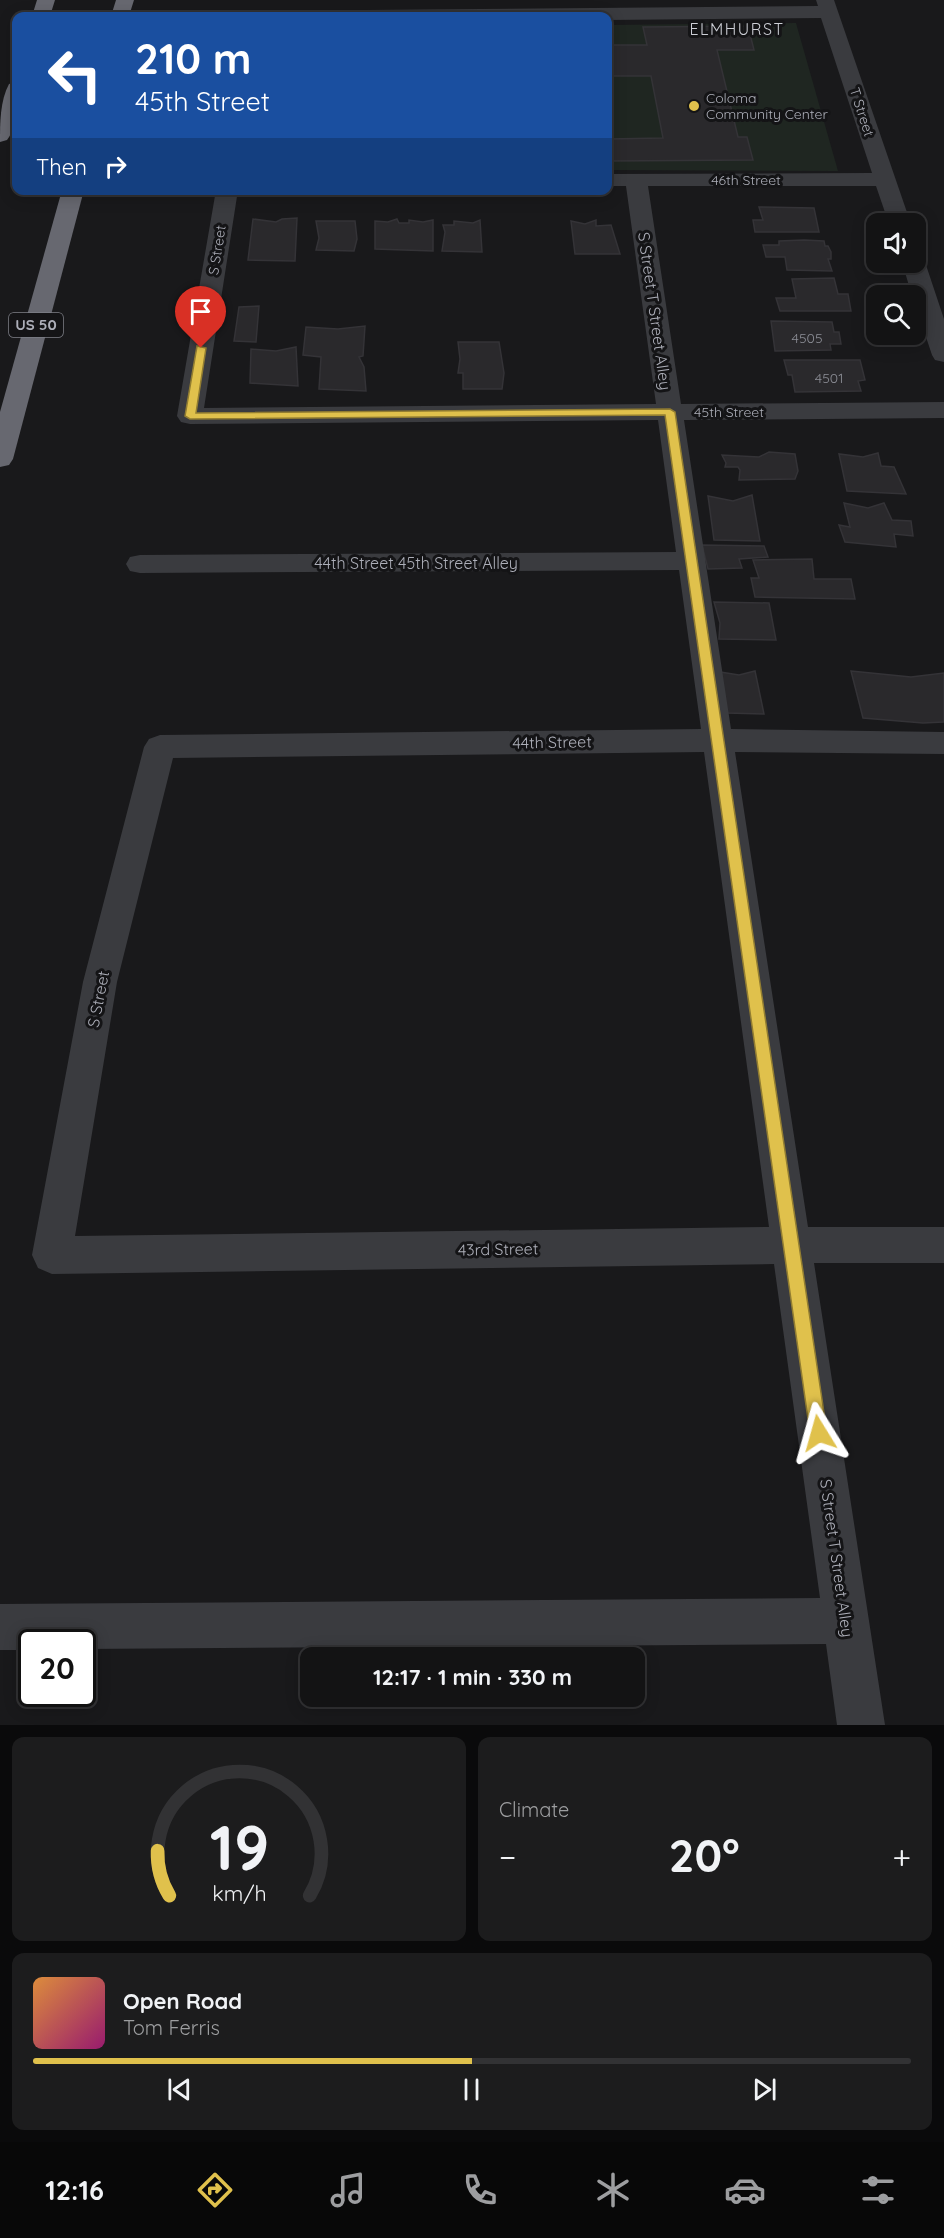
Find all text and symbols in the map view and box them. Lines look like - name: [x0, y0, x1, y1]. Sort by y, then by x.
- district label: ELMHURST: [689, 19, 785, 39]
- text: 210 m: [135, 32, 252, 85]
- icon: left: [36, 36, 114, 114]
- text: 45th Street: [135, 84, 270, 118]
- street label: T Street: [846, 85, 878, 139]
- place label: Coloma Community Center: [706, 89, 828, 123]
- marker: Coloma Community Center: [687, 99, 701, 113]
- icon: right: [99, 150, 132, 183]
- text: Then: [36, 153, 87, 181]
- street label: 46th Street: [711, 171, 781, 189]
- map controls: [866, 213, 926, 345]
- button: sound: [866, 213, 926, 273]
- street label: S Street: [204, 224, 230, 276]
- street label: S Street T Street Alley: [634, 231, 676, 391]
- button: search: [866, 285, 926, 345]
- pin: [175, 286, 226, 348]
- icon: arrive: [184, 295, 217, 328]
- road number: US 50: [9, 313, 63, 337]
- house number: 4505: [791, 329, 823, 347]
- house number: 4501: [815, 369, 843, 387]
- street label: 45th Street: [694, 403, 764, 421]
- street label: 44th Street 45th Street Alley: [314, 553, 518, 573]
- street label: 44th Street: [512, 731, 592, 753]
- street label: S Street: [83, 969, 113, 1029]
- street label: 43rd Street: [458, 1238, 538, 1260]
- position arrow: [787, 1401, 851, 1465]
- street label: S Street T Street Alley: [816, 1478, 858, 1638]
- speed limit sign: 20: [18, 1629, 96, 1707]
- text: 12:17 · 1 min · 330 m: [373, 1663, 572, 1691]
- text: Climate: [499, 1797, 569, 1822]
- text: 19: [209, 1808, 269, 1886]
- text: 20°: [669, 1827, 740, 1883]
- text: −: [499, 1836, 516, 1877]
- text: +: [892, 1836, 911, 1877]
- text: km/h: [212, 1880, 266, 1906]
- text: Open Road: [123, 1987, 242, 2015]
- text: Tom Ferris: [123, 2015, 220, 2040]
- icon: previous: [163, 2073, 196, 2106]
- icon: pause: [455, 2073, 488, 2106]
- icon: next: [748, 2073, 781, 2106]
- icon: directions: [194, 2169, 236, 2211]
- icon: music: [327, 2169, 369, 2211]
- icon: phone: [459, 2169, 501, 2211]
- icon: climate: [592, 2169, 634, 2211]
- icon: car: [724, 2169, 766, 2211]
- icon: filters: [857, 2169, 899, 2211]
- text: 12:16: [45, 2173, 104, 2207]

